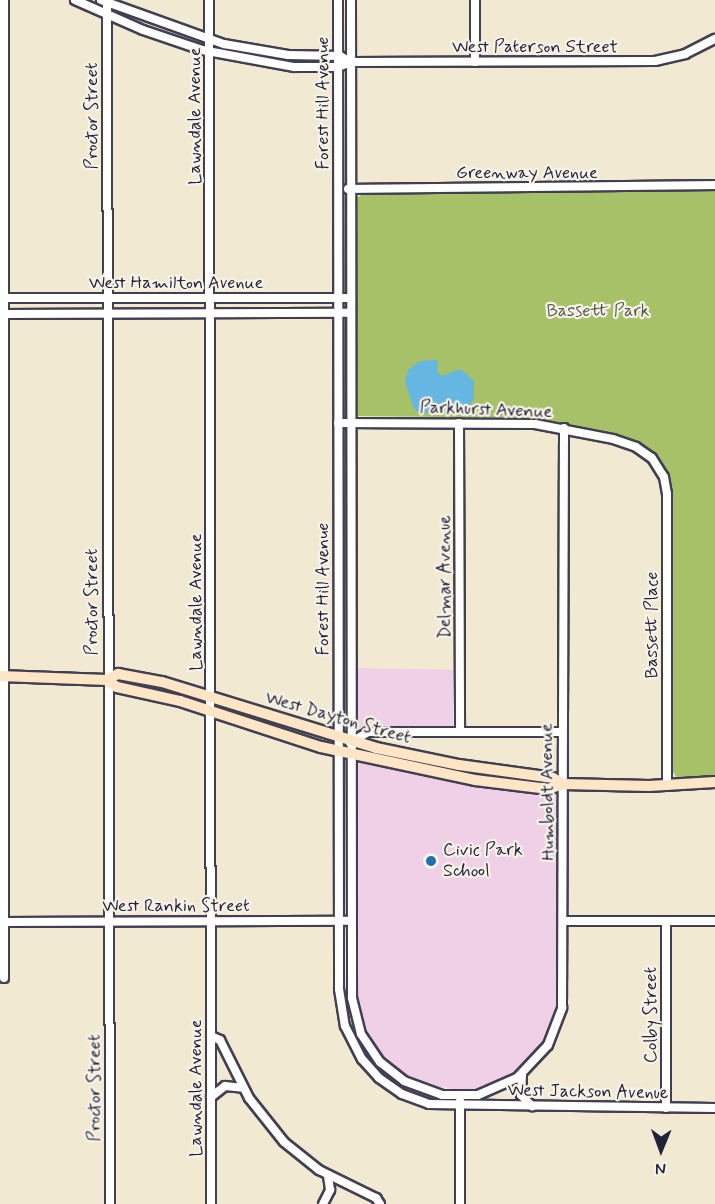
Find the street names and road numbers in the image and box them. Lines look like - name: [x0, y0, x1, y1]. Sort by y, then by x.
- street label: Forest Hill Avenue: [312, 35, 334, 171]
- street label: West Paterson Street: [452, 36, 618, 58]
- street label: Lawndale Avenue: [184, 47, 206, 185]
- street label: Proctor Street: [81, 61, 103, 171]
- street label: Greenway Avenue: [456, 162, 598, 184]
- street label: West Hamilton Avenue: [88, 272, 264, 294]
- street label: Parkhurst Avenue: [419, 397, 553, 423]
- street label: Delmar Avenue: [434, 516, 456, 638]
- street label: Forest Hill Avenue: [312, 521, 334, 657]
- street label: Lawndale Avenue: [185, 533, 207, 671]
- street label: Proctor Street: [81, 547, 103, 657]
- street label: Bassett Place: [641, 572, 663, 678]
- street label: West Dayton Street: [261, 687, 415, 749]
- street label: Humboldt Avenue: [536, 723, 560, 861]
- street label: West Rankin Street: [101, 895, 251, 917]
- street label: Colby Street: [640, 965, 662, 1065]
- street label: Lawndale Avenue: [185, 1019, 207, 1157]
- street label: Proctor Street: [84, 1033, 106, 1143]
- street label: West Jackson Avenue: [505, 1080, 671, 1104]

